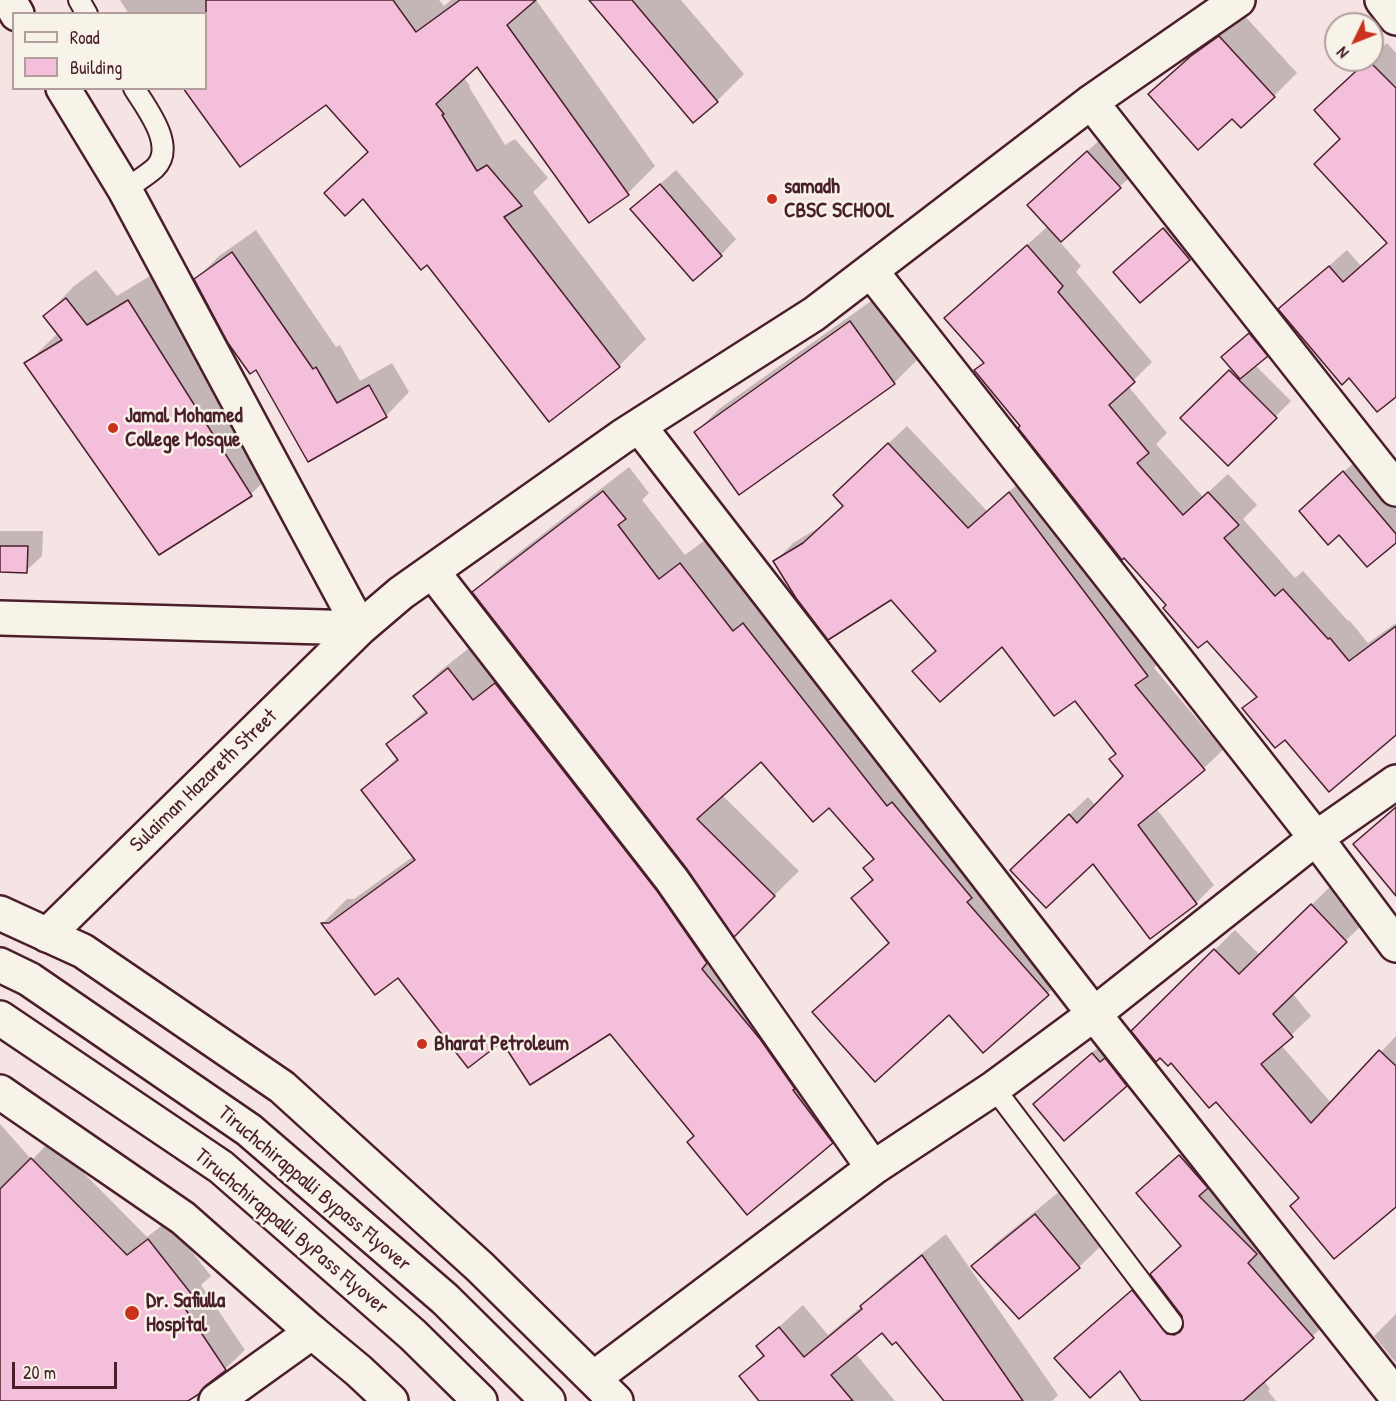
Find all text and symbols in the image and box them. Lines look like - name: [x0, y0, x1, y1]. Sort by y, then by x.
- legend: [12, 12, 207, 90]
- north arrow: [1324, 12, 1384, 72]
- text: Road: [70, 25, 100, 50]
- text: N: [1331, 42, 1353, 64]
- text: Building: [70, 55, 122, 80]
- place label: samadh CBSC SCHOOL: [784, 174, 894, 224]
- marker: samadh CBSC SCHOOL: [765, 192, 779, 206]
- place label: Jamal Mohamed College Mosque: [125, 403, 243, 453]
- marker: Jamal Mohamed College Mosque: [106, 421, 120, 435]
- street label: Sulaiman Hazareth Street: [125, 704, 283, 858]
- place label: Bharat Petroleum: [434, 1031, 569, 1057]
- marker: Bharat Petroleum: [415, 1037, 429, 1051]
- street label: Tiruchchirappalli Bypass Flyover: [212, 1101, 416, 1277]
- street label: Tiruchchirappalli ByPass Flyover: [189, 1144, 393, 1320]
- place label: Dr. Safiulla Hospital: [146, 1288, 225, 1338]
- marker: Dr. Safiulla Hospital: [123, 1304, 141, 1322]
- scale bar: [15, 1350, 120, 1388]
- text: 20 m: [23, 1360, 56, 1385]

